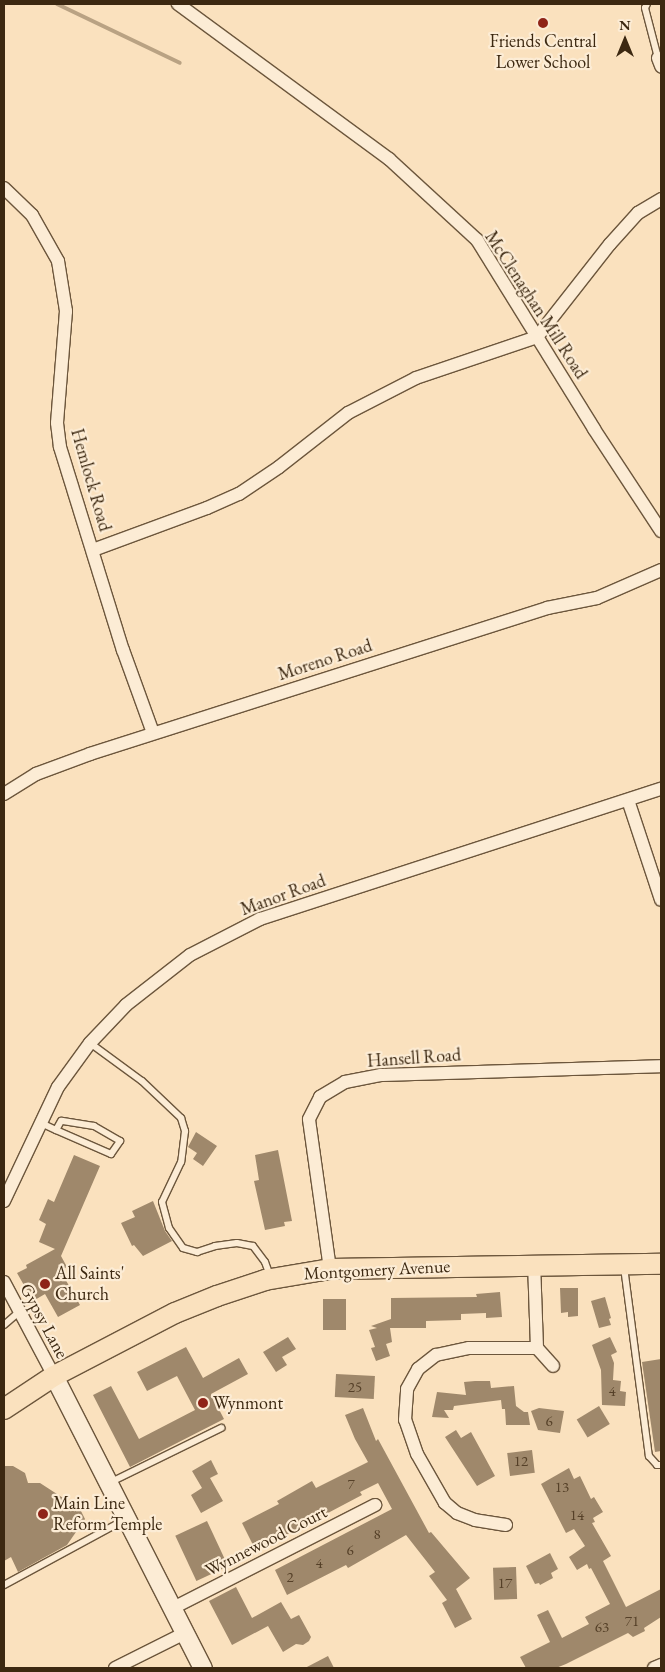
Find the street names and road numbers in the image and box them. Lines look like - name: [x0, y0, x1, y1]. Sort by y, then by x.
- street label: McClenaghan Mill Road: [480, 227, 592, 383]
- street label: Hemlock Road: [66, 426, 116, 534]
- street label: Moreno Road: [275, 635, 375, 685]
- street label: Manor Road: [238, 870, 328, 920]
- street label: Hansell Road: [366, 1044, 462, 1072]
- street label: Montgomery Avenue: [303, 1255, 451, 1285]
- street label: Gypsy Lane: [15, 1280, 73, 1362]
- street label: Wynnewood Court: [201, 1501, 331, 1581]

